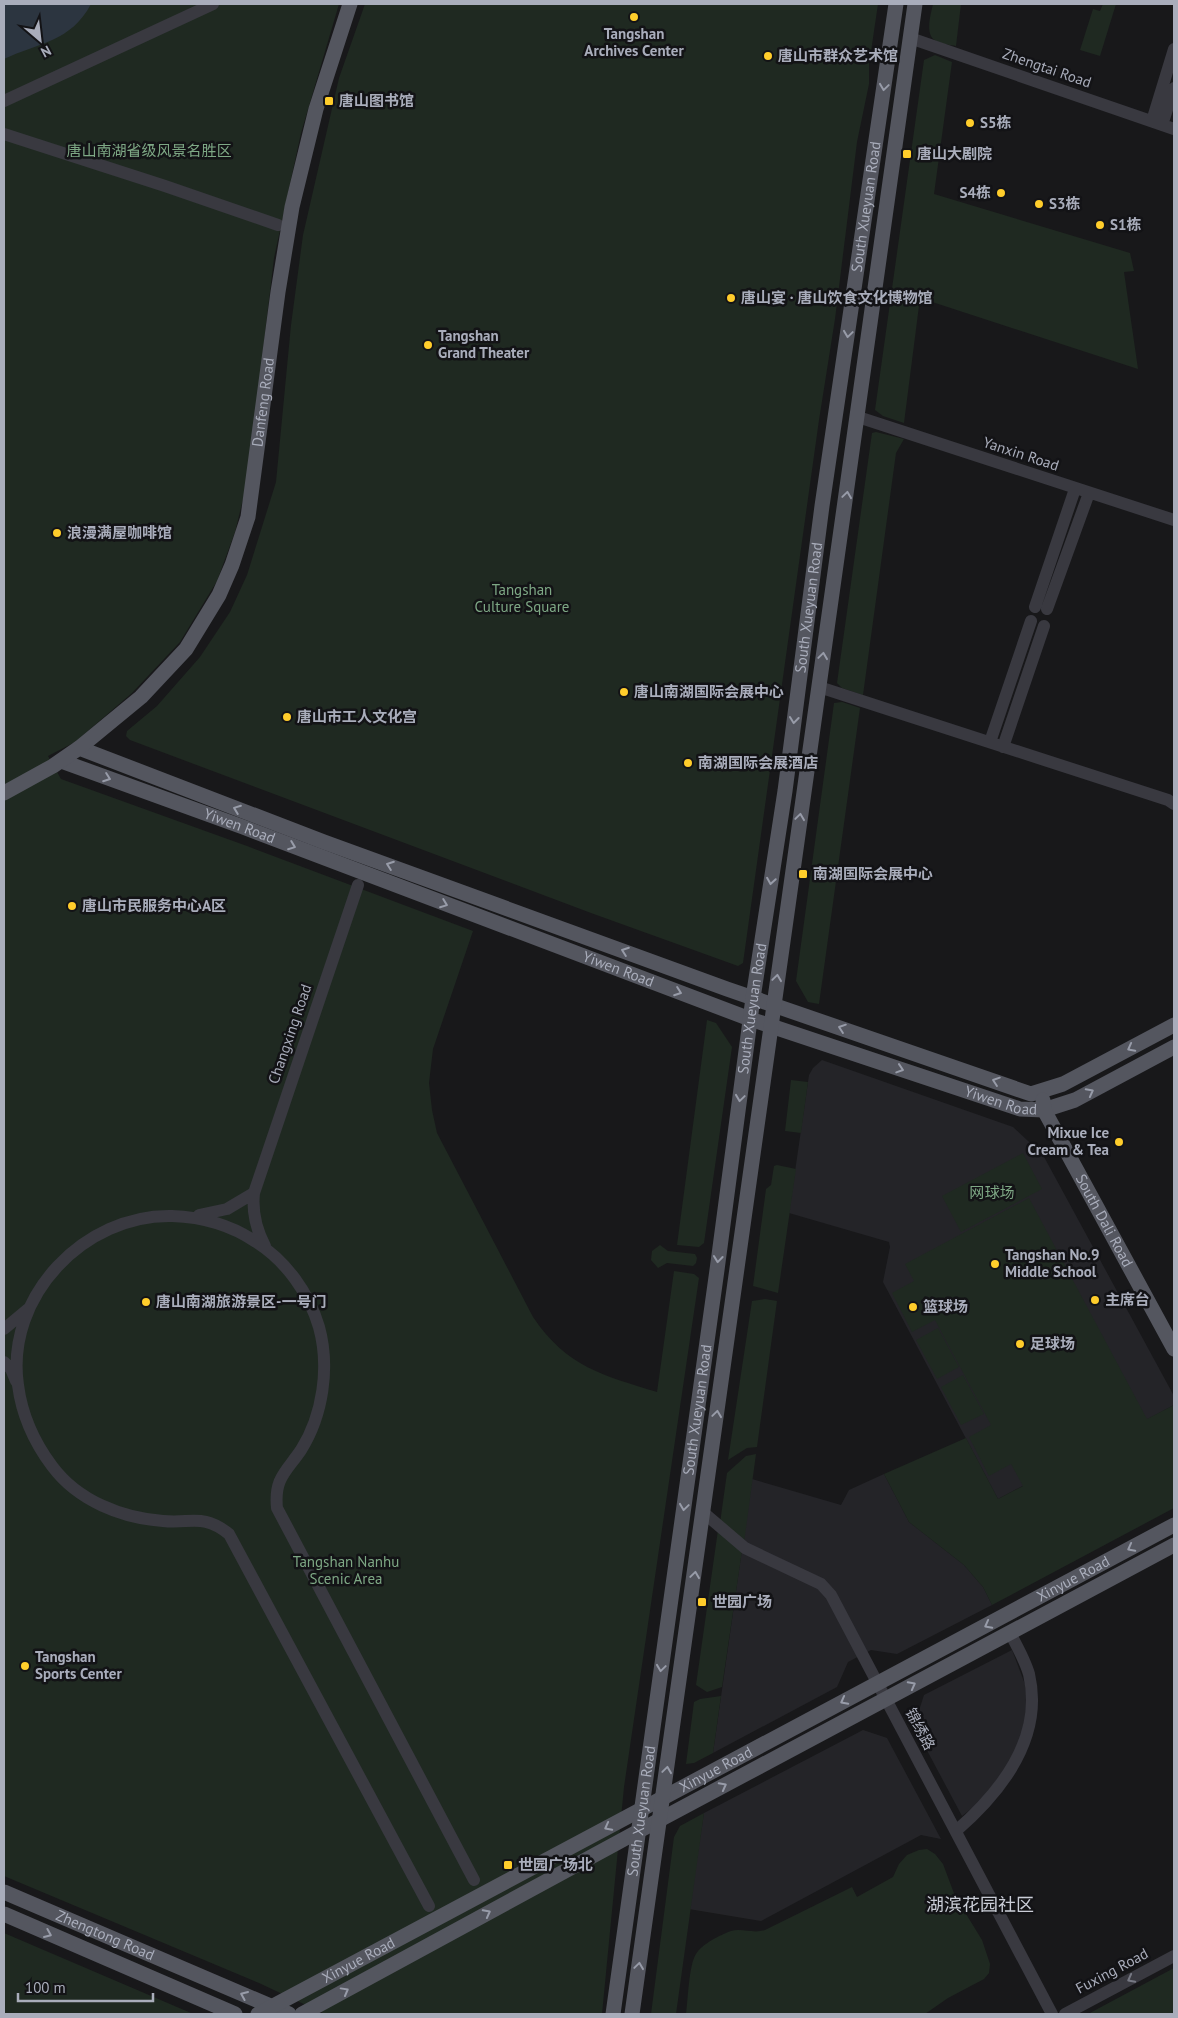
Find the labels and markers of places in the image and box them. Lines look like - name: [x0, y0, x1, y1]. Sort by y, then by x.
- marker: Tangshan Archives Center: [628, 11, 640, 23]
- place label: Tangshan Archives Center: [584, 24, 684, 60]
- place label: 唐山市群众艺术馆: [778, 46, 898, 65]
- marker: 唐山市群众艺术馆: [762, 50, 774, 62]
- place label: 唐山图书馆: [339, 91, 414, 110]
- marker: 唐山图书馆: [323, 95, 335, 107]
- place label: S5栋: [980, 113, 1011, 132]
- marker: S5栋: [964, 117, 976, 129]
- place label: 唐山大剧院: [917, 144, 992, 163]
- marker: 唐山大剧院: [901, 148, 913, 160]
- place label: S4栋: [960, 183, 991, 202]
- marker: S4栋: [995, 187, 1007, 199]
- place label: S3栋: [1049, 194, 1080, 213]
- marker: S3栋: [1033, 198, 1045, 210]
- place label: S1栋: [1110, 215, 1141, 234]
- marker: S1栋: [1094, 219, 1106, 231]
- place label: 唐山宴 · 唐山饮食文化博物馆: [741, 288, 932, 307]
- marker: 唐山宴 · 唐山饮食文化博物馆: [725, 292, 737, 304]
- place label: Tangshan Grand Theater: [438, 326, 530, 362]
- marker: Tangshan Grand Theater: [422, 339, 434, 351]
- place label: 浪漫满屋咖啡馆: [67, 523, 172, 542]
- marker: 浪漫满屋咖啡馆: [51, 527, 63, 539]
- place label: 唐山南湖国际会展中心: [634, 682, 784, 701]
- marker: 唐山南湖国际会展中心: [618, 686, 630, 698]
- place label: 唐山市工人文化宫: [297, 707, 417, 726]
- marker: 唐山市工人文化宫: [281, 711, 293, 723]
- place label: 南湖国际会展酒店: [698, 753, 818, 772]
- marker: 南湖国际会展酒店: [682, 757, 694, 769]
- place label: 南湖国际会展中心: [813, 864, 933, 883]
- marker: 南湖国际会展中心: [797, 868, 809, 880]
- place label: 唐山市民服务中心A区: [82, 896, 226, 915]
- marker: 唐山市民服务中心A区: [66, 900, 78, 912]
- place label: Mixue Ice Cream & Tea: [1027, 1123, 1109, 1159]
- marker: Mixue Ice Cream & Tea: [1113, 1136, 1125, 1148]
- place label: Tangshan No.9 Middle School: [1005, 1245, 1099, 1281]
- marker: Tangshan No.9 Middle School: [989, 1258, 1001, 1270]
- place label: 主席台: [1105, 1290, 1150, 1309]
- place label: 唐山南湖旅游景区-一号门: [156, 1292, 326, 1311]
- marker: 主席台: [1089, 1294, 1101, 1306]
- marker: 唐山南湖旅游景区-一号门: [140, 1296, 152, 1308]
- place label: 篮球场: [923, 1297, 968, 1316]
- marker: 篮球场: [907, 1301, 919, 1313]
- place label: 足球场: [1030, 1334, 1075, 1353]
- marker: 足球场: [1014, 1338, 1026, 1350]
- place label: 世园广场: [712, 1592, 772, 1611]
- marker: 世园广场: [696, 1596, 708, 1608]
- place label: Tangshan Sports Center: [35, 1647, 122, 1683]
- marker: Tangshan Sports Center: [19, 1660, 31, 1672]
- place label: 世园广场北: [518, 1855, 593, 1874]
- marker: 世园广场北: [502, 1859, 514, 1871]

